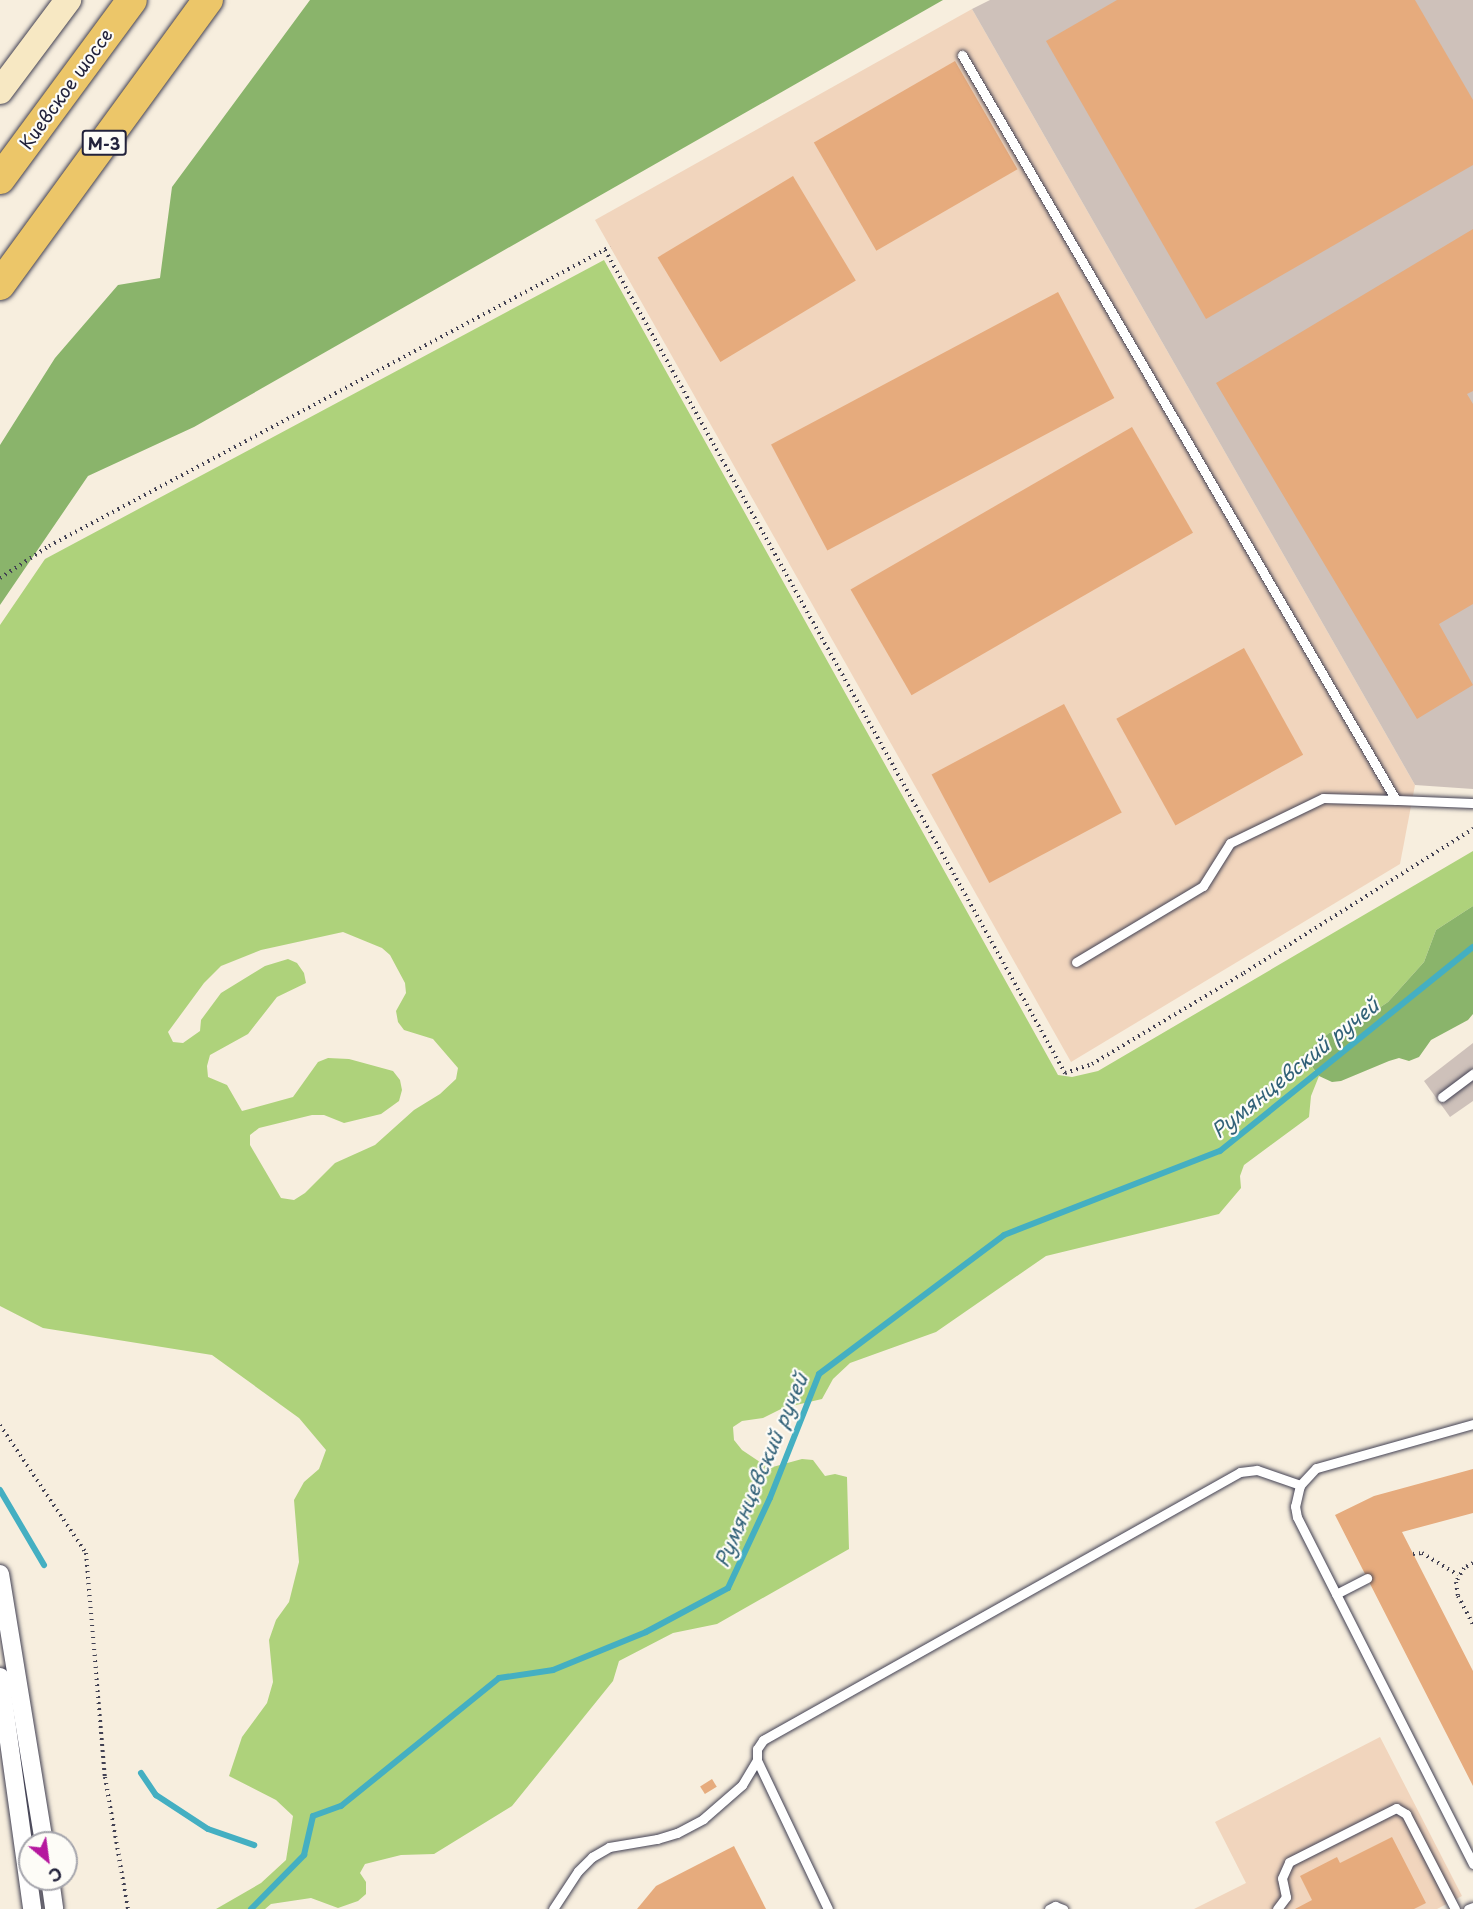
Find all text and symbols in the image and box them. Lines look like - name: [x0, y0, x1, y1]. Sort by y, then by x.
- street label: Киевское шоссе: [15, 25, 117, 153]
- road number: М-3: [82, 130, 126, 156]
- water label: Румянцевский ручей: [1206, 993, 1384, 1143]
- water label: Румянцевский ручей: [709, 1369, 813, 1571]
- north arrow: [18, 1831, 78, 1891]
- text: С: [45, 1862, 67, 1888]

